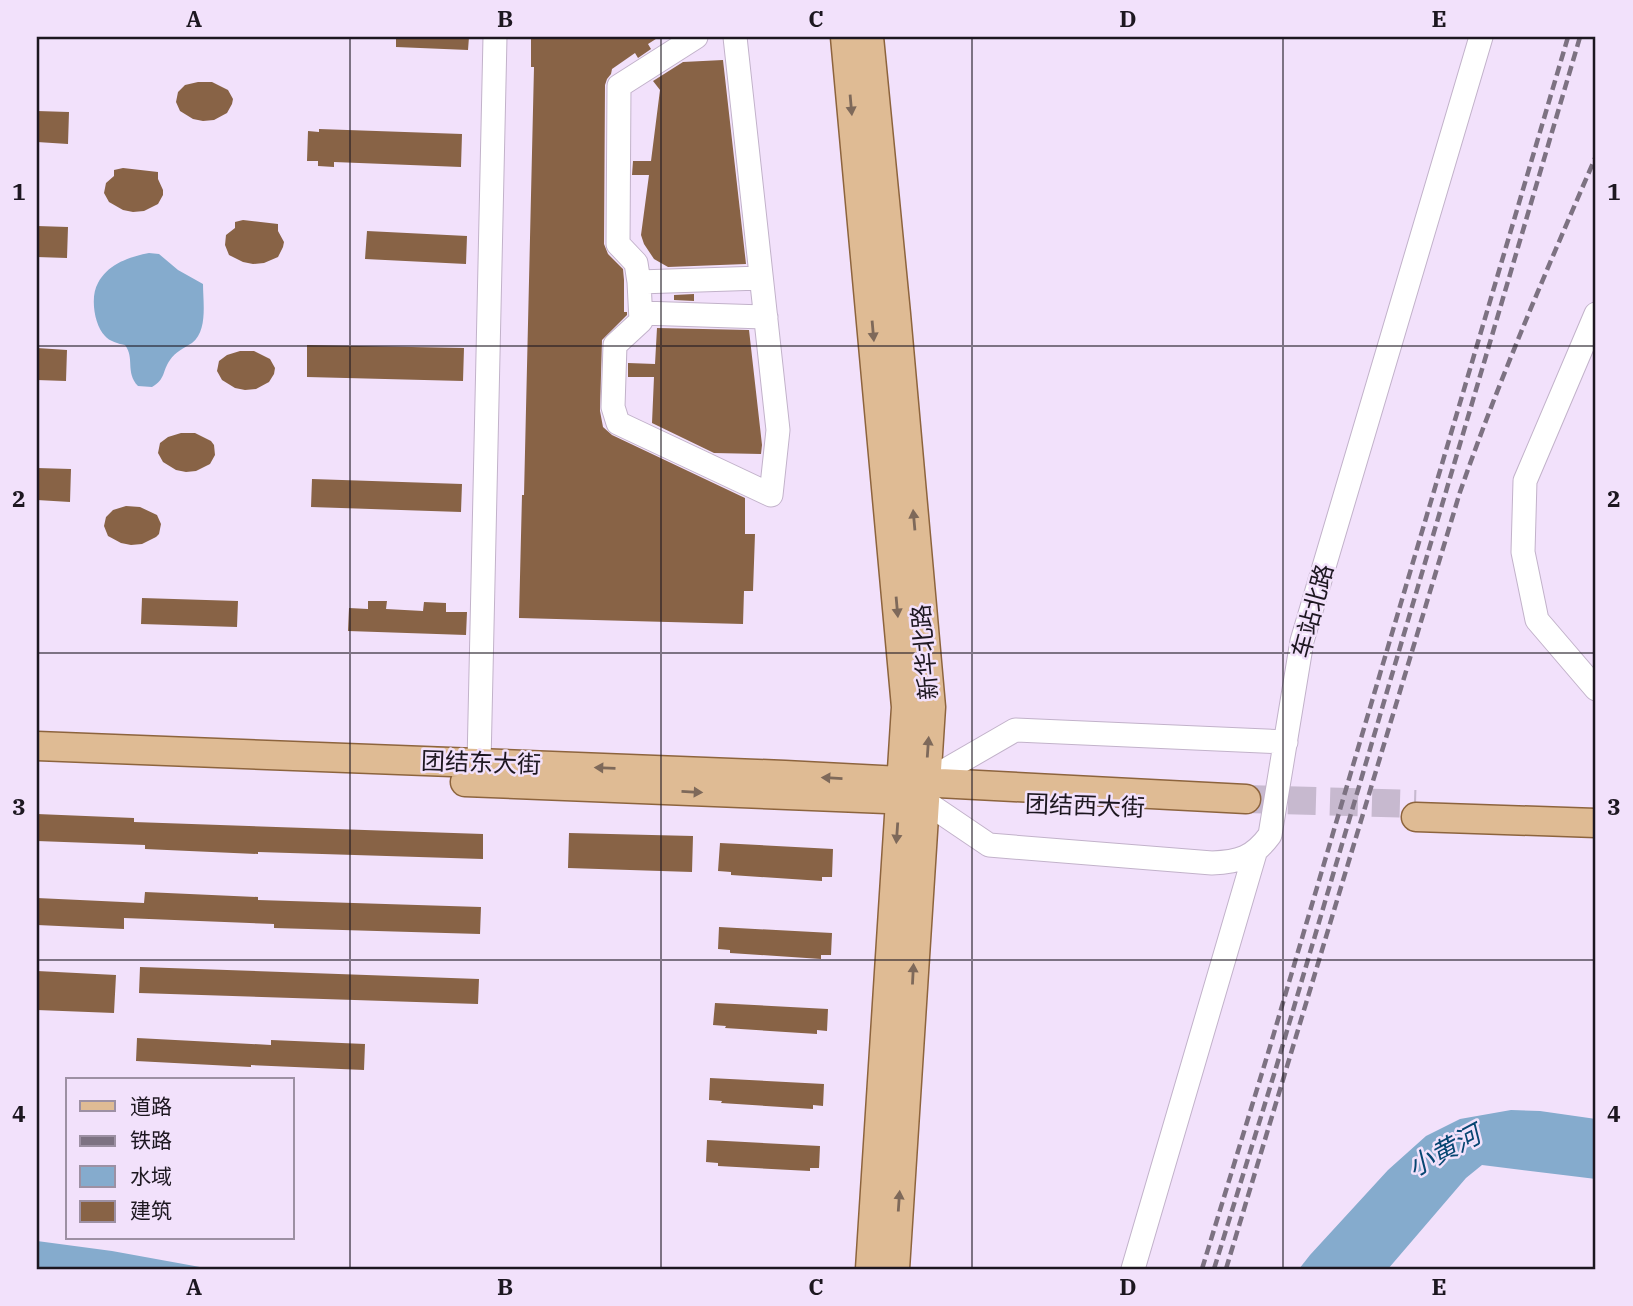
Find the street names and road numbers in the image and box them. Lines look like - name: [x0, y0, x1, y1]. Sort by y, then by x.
- street label: 车站北路: [1284, 560, 1340, 661]
- street label: 新华北路: [904, 603, 944, 701]
- street label: 团结东大街: [421, 744, 542, 780]
- street label: 团结西大街: [1025, 787, 1146, 823]

